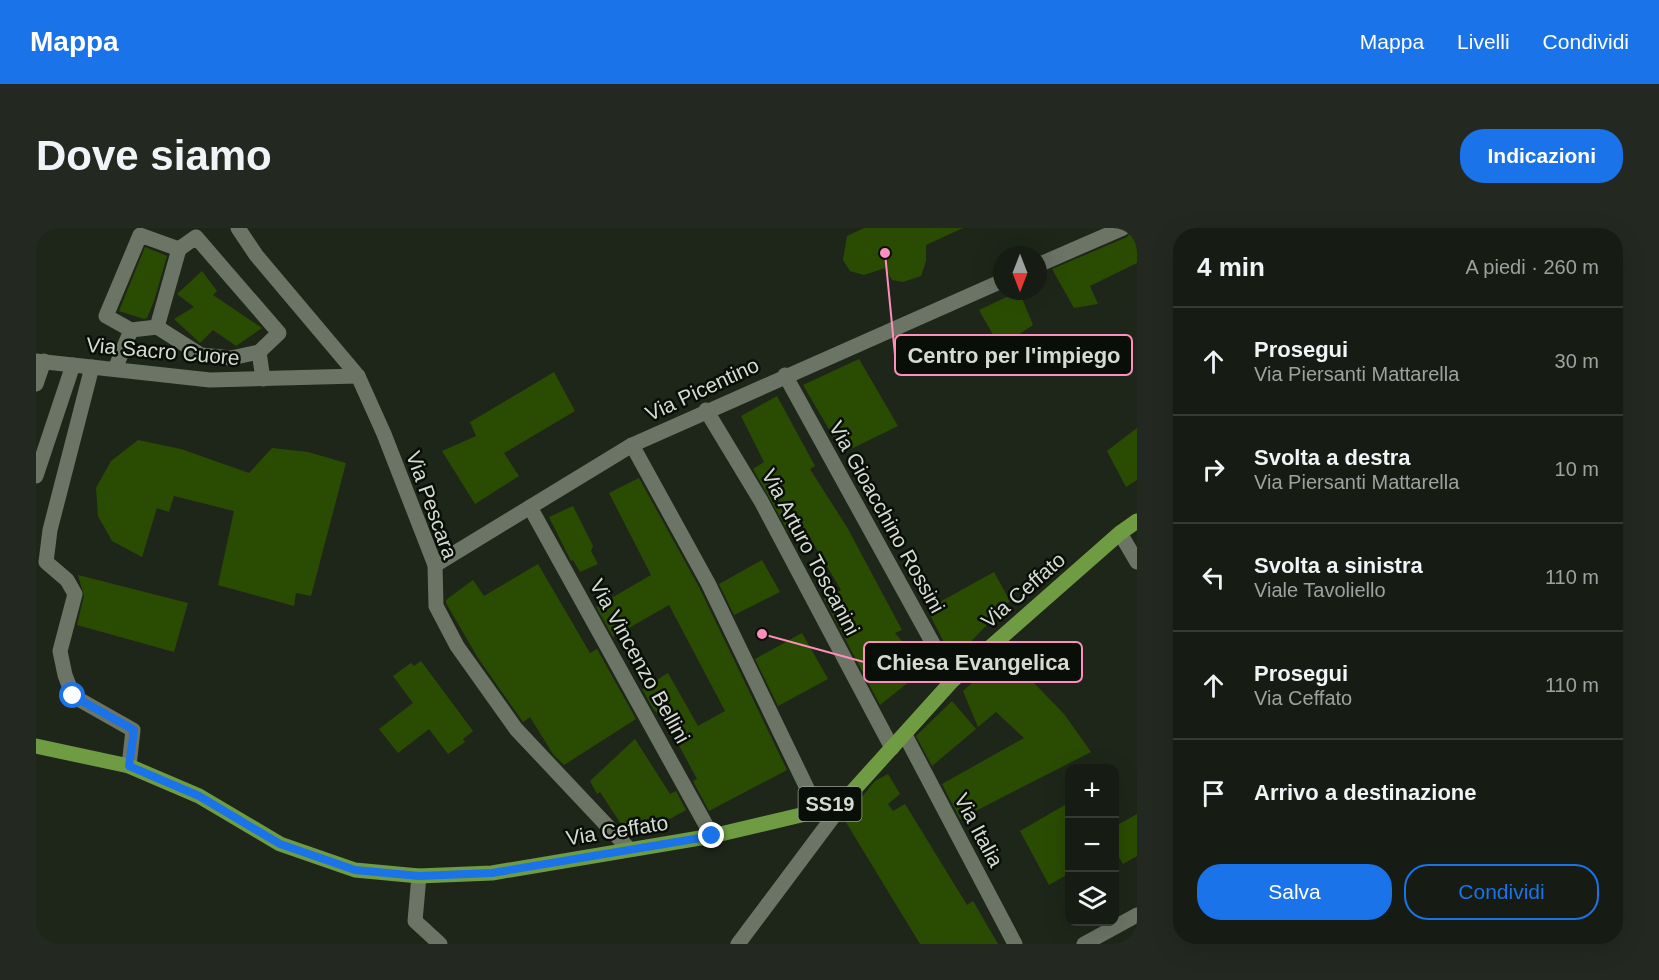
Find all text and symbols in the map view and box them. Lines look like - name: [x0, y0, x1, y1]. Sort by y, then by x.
- text: Mappa: [30, 26, 119, 57]
- text: Mappa: [1360, 30, 1424, 53]
- text: Livelli: [1457, 30, 1510, 53]
- text: Condividi: [1543, 30, 1629, 53]
- button: Indicazioni: [1460, 129, 1623, 183]
- text: Dove siamo: [36, 132, 272, 179]
- north arrow: [993, 246, 1047, 300]
- text: 4 min: [1197, 252, 1265, 282]
- text: A piedi · 260 m: [1466, 256, 1599, 278]
- street label: Via Sacro Cuore: [85, 333, 241, 369]
- callout: Centro per l'impiego: [895, 335, 1132, 375]
- text: Prosegui: [1254, 337, 1348, 362]
- text: Centro per l'impiego: [907, 343, 1121, 368]
- icon: ahead: [1197, 345, 1230, 378]
- text: 30 m: [1555, 350, 1599, 372]
- street label: Via Picentino: [642, 353, 762, 425]
- text: Via Piersanti Mattarella: [1254, 363, 1459, 385]
- street label: Via Gioacchino Rossini: [825, 417, 949, 617]
- text: Svolta a destra: [1254, 445, 1411, 470]
- street label: Via Pescara: [402, 448, 462, 562]
- icon: right: [1197, 453, 1230, 486]
- text: 10 m: [1555, 458, 1599, 480]
- street label: Via Arturo Toscanini: [757, 465, 865, 639]
- text: Via Piersanti Mattarella: [1254, 471, 1459, 493]
- street label: Via Ceffato: [977, 547, 1069, 633]
- text: Svolta a sinistra: [1254, 553, 1423, 578]
- icon: left: [1197, 561, 1230, 594]
- text: 110 m: [1545, 566, 1599, 588]
- street label: Via Vincenzo Bellini: [585, 575, 695, 747]
- text: Viale Tavoliello: [1254, 579, 1386, 601]
- callout: Chiesa Evangelica: [864, 642, 1082, 682]
- text: Chiesa Evangelica: [876, 650, 1070, 675]
- text: Prosegui: [1254, 661, 1348, 686]
- icon: ahead: [1197, 669, 1230, 702]
- text: 110 m: [1545, 674, 1599, 696]
- route start: [59, 682, 85, 708]
- text: Via Ceffato: [1254, 687, 1352, 709]
- map controls: [1065, 764, 1119, 926]
- button: +: [1065, 764, 1119, 818]
- icon: arrive: [1197, 777, 1230, 810]
- text: Arrivo a destinazione: [1254, 780, 1477, 805]
- road number: SS19: [798, 787, 862, 821]
- street label: Via Italia: [950, 789, 1008, 871]
- street label: Via Ceffato: [564, 811, 670, 849]
- button: −: [1065, 818, 1119, 872]
- route end: [698, 822, 724, 848]
- button: Salva: [1197, 864, 1392, 920]
- button: Condividi: [1404, 864, 1599, 920]
- button: layers: [1065, 872, 1119, 926]

